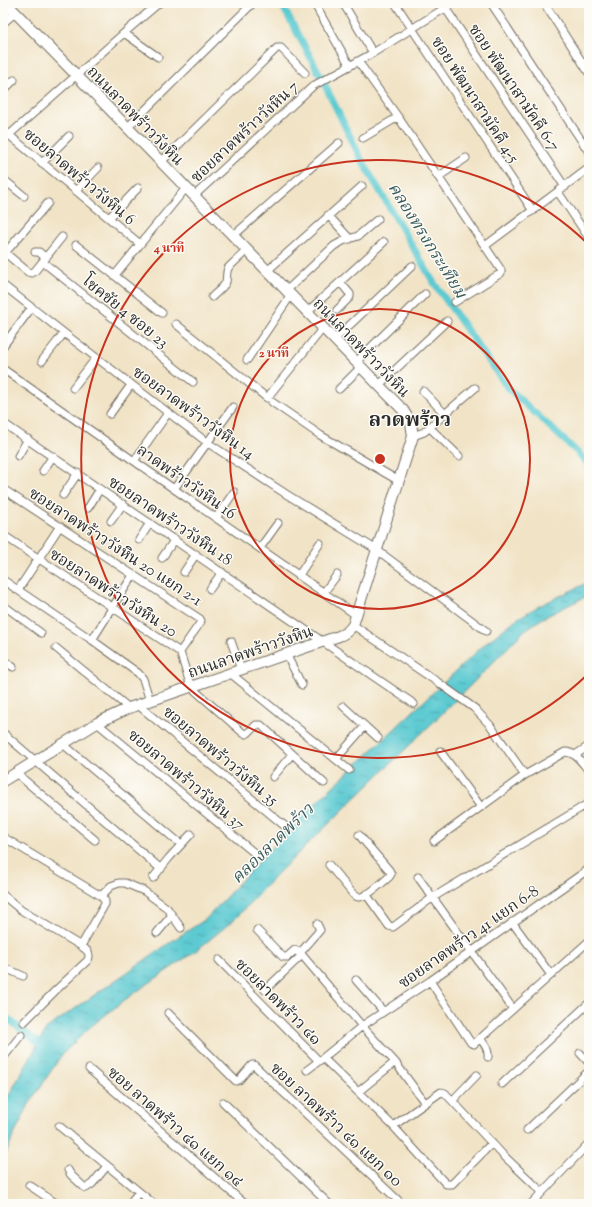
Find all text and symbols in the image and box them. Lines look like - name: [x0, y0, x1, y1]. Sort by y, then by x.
- street label: ซอย พัฒนาสามัคคี 6-7: [462, 20, 564, 157]
- street label: ซอย พัฒนาสามัคคี 4-5: [424, 33, 524, 169]
- street label: ถนนลาดพร้าววังหิน: [80, 62, 188, 172]
- street label: ซอยลาดพร้าววังหิน 7: [187, 77, 305, 189]
- street label: ซอยลาดพร้าววังหิน 6: [17, 124, 139, 232]
- water label: คลองทรงกระเทียม: [381, 179, 472, 304]
- text: 4 นาที: [153, 240, 184, 258]
- street label: โชคชัย 4 ซอย 23: [76, 270, 173, 355]
- street label: ถนนลาดพร้าววังหิน: [306, 294, 414, 404]
- text: 2 นาที: [259, 345, 289, 363]
- street label: ซอยลาดพร้าววังหิน 14: [127, 362, 258, 466]
- district label: ลาดพร้าว: [369, 407, 451, 436]
- street label: ลาดพร้าววังหิน 16: [131, 440, 240, 526]
- centre of rings: [373, 452, 387, 466]
- street label: ซอยลาดพร้าววังหิน 18: [103, 472, 236, 572]
- street label: ซอยลาดพร้าววังหิน 20 แยก 2-1: [26, 483, 206, 609]
- street label: ซอยลาดพร้าววังหิน 20: [47, 544, 181, 640]
- street label: ถนนลาดพร้าววังหิน: [185, 621, 317, 686]
- street label: ซอยลาดพร้าววังหิน 35: [157, 702, 282, 812]
- street label: ซอยลาดพร้าววังหิน 37: [122, 725, 249, 837]
- water label: คลองลาดพร้าว: [227, 798, 321, 890]
- street label: ซอยลาดพร้าว 41 แยก 6-8: [395, 881, 544, 995]
- street label: ซอยลาดพร้าว ๔๑: [229, 954, 326, 1051]
- street label: ซอย ลาดพร้าว ๔๑ แยก ๑๐: [264, 1058, 407, 1193]
- street label: ซอย ลาดพร้าว ๔๑ แยก ๑๔: [101, 1062, 247, 1193]

